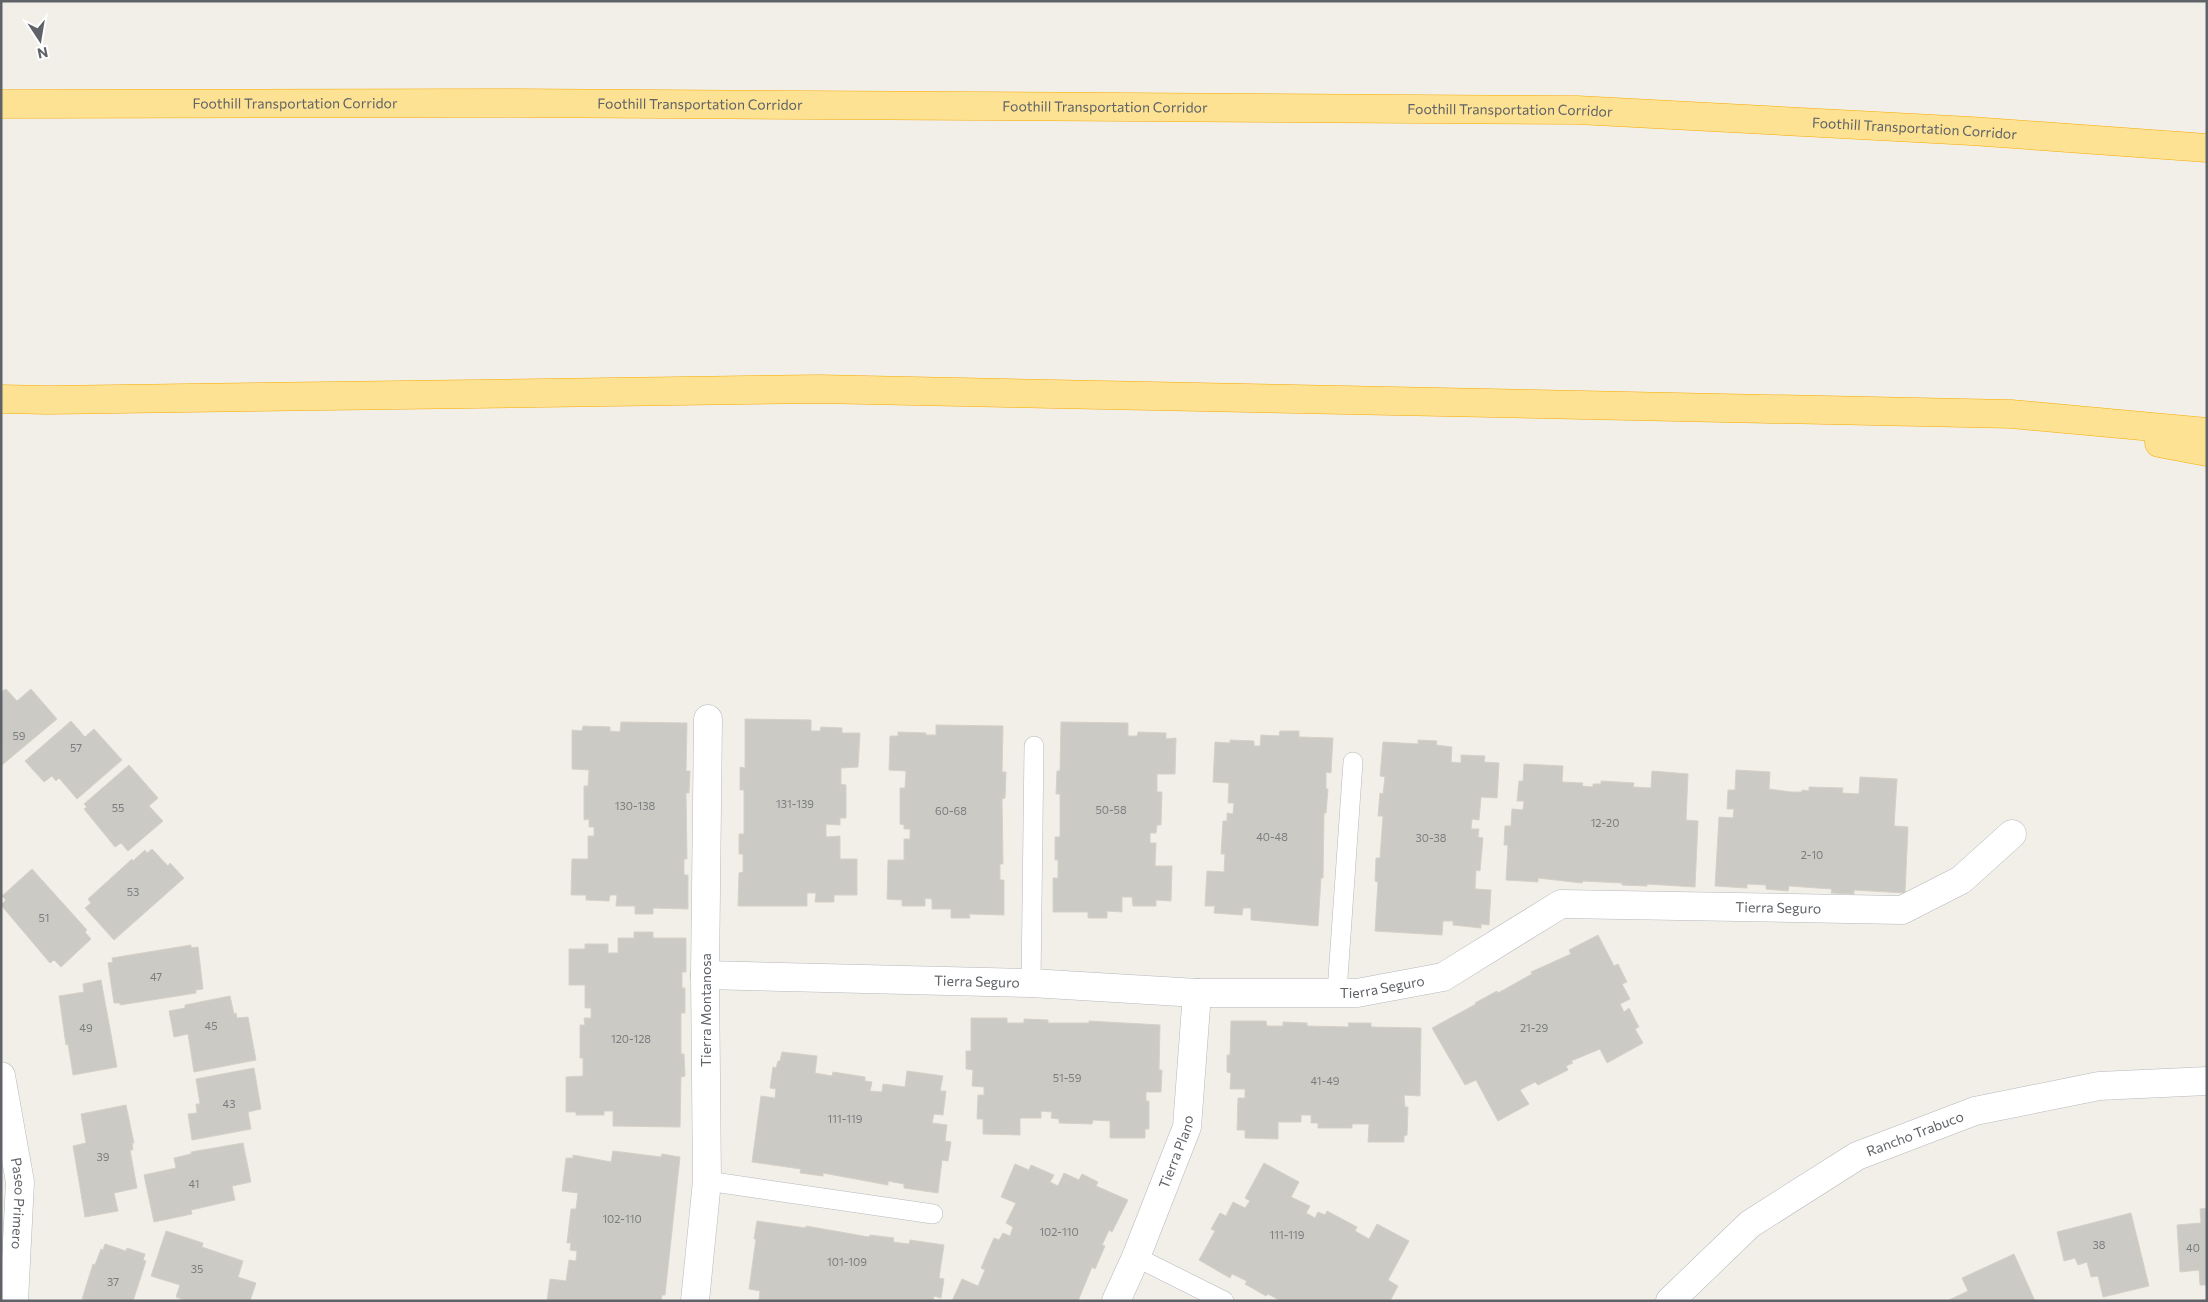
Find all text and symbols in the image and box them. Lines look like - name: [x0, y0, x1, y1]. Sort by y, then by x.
- north arrow: [15, 15, 65, 65]
- text: N: [36, 44, 50, 63]
- street label: Foothill Transportation Corridor: [192, 94, 398, 112]
- street label: Foothill Transportation Corridor: [597, 95, 803, 113]
- street label: Foothill Transportation Corridor: [1002, 97, 1208, 116]
- street label: Foothill Transportation Corridor: [1407, 100, 1613, 120]
- street label: Foothill Transportation Corridor: [1812, 114, 2018, 142]
- house number: 59: [13, 729, 26, 742]
- house number: 57: [70, 741, 82, 754]
- house number: 131-139: [776, 797, 814, 810]
- house number: 130-138: [615, 799, 656, 812]
- house number: 55: [112, 801, 124, 814]
- house number: 50-58: [1095, 803, 1127, 816]
- house number: 60-68: [935, 804, 967, 817]
- house number: 12-20: [1591, 816, 1619, 829]
- house number: 40-48: [1256, 830, 1288, 843]
- house number: 30-38: [1415, 831, 1447, 844]
- house number: 2-10: [1801, 848, 1823, 861]
- house number: 53: [127, 885, 139, 898]
- street label: Tierra Seguro: [1735, 898, 1821, 917]
- house number: 51: [38, 911, 50, 924]
- street label: Tierra Montanosa: [697, 953, 714, 1067]
- house number: 47: [150, 970, 162, 983]
- street label: Tierra Seguro: [934, 972, 1020, 991]
- street label: Tierra Seguro: [1340, 972, 1426, 1001]
- house number: 45: [205, 1019, 217, 1032]
- house number: 49: [79, 1021, 93, 1034]
- house number: 21-29: [1520, 1021, 1548, 1034]
- house number: 120-128: [611, 1032, 651, 1045]
- house number: 51-59: [1053, 1071, 1082, 1084]
- house number: 41-49: [1311, 1074, 1340, 1087]
- house number: 43: [223, 1097, 235, 1110]
- street label: Rancho Trabuco: [1864, 1107, 1966, 1160]
- house number: 111-119: [828, 1112, 863, 1125]
- street label: Tierra Plano: [1155, 1115, 1196, 1191]
- house number: 39: [97, 1150, 110, 1163]
- street label: Paseo Primero: [8, 1156, 29, 1250]
- house number: 41: [189, 1177, 199, 1190]
- house number: 102-110: [602, 1212, 642, 1225]
- house number: 102-110: [1039, 1225, 1079, 1238]
- house number: 111-119: [1270, 1228, 1305, 1241]
- house number: 38: [2093, 1238, 2106, 1251]
- house number: 40: [2186, 1241, 2200, 1254]
- house number: 101-109: [827, 1255, 867, 1268]
- house number: 35: [191, 1262, 203, 1275]
- house number: 37: [107, 1275, 119, 1288]

